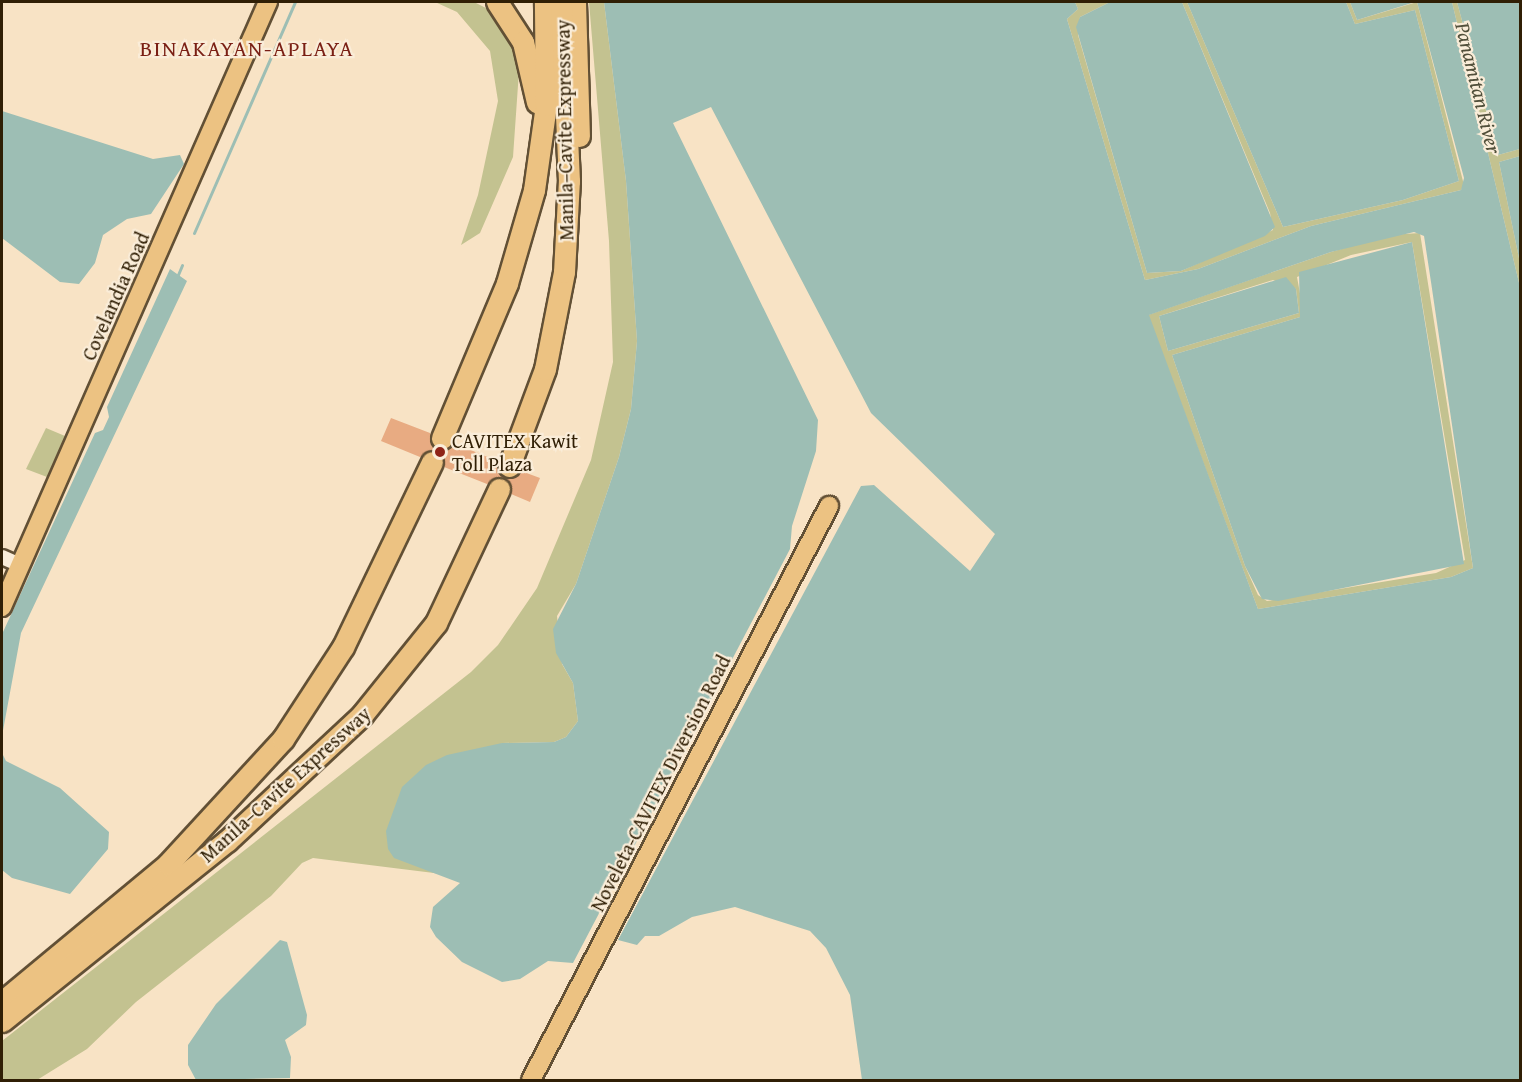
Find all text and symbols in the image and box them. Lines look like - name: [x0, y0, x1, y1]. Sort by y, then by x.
- street label: Manila–Cavite Expressway: [550, 19, 578, 241]
- water label: Panamitan River: [1450, 20, 1506, 156]
- district label: BINAKAYAN-APLAYA: [140, 36, 354, 62]
- street label: Covelandia Road: [76, 228, 154, 364]
- place label: CAVITEX Kawit Toll Plaza: [452, 428, 578, 475]
- marker: CAVITEX Kawit Toll Plaza: [433, 445, 447, 459]
- street label: Noveleta-CAVITEX Diversion Road: [585, 651, 735, 915]
- street label: Manila–Cavite Expressway: [195, 701, 375, 867]

